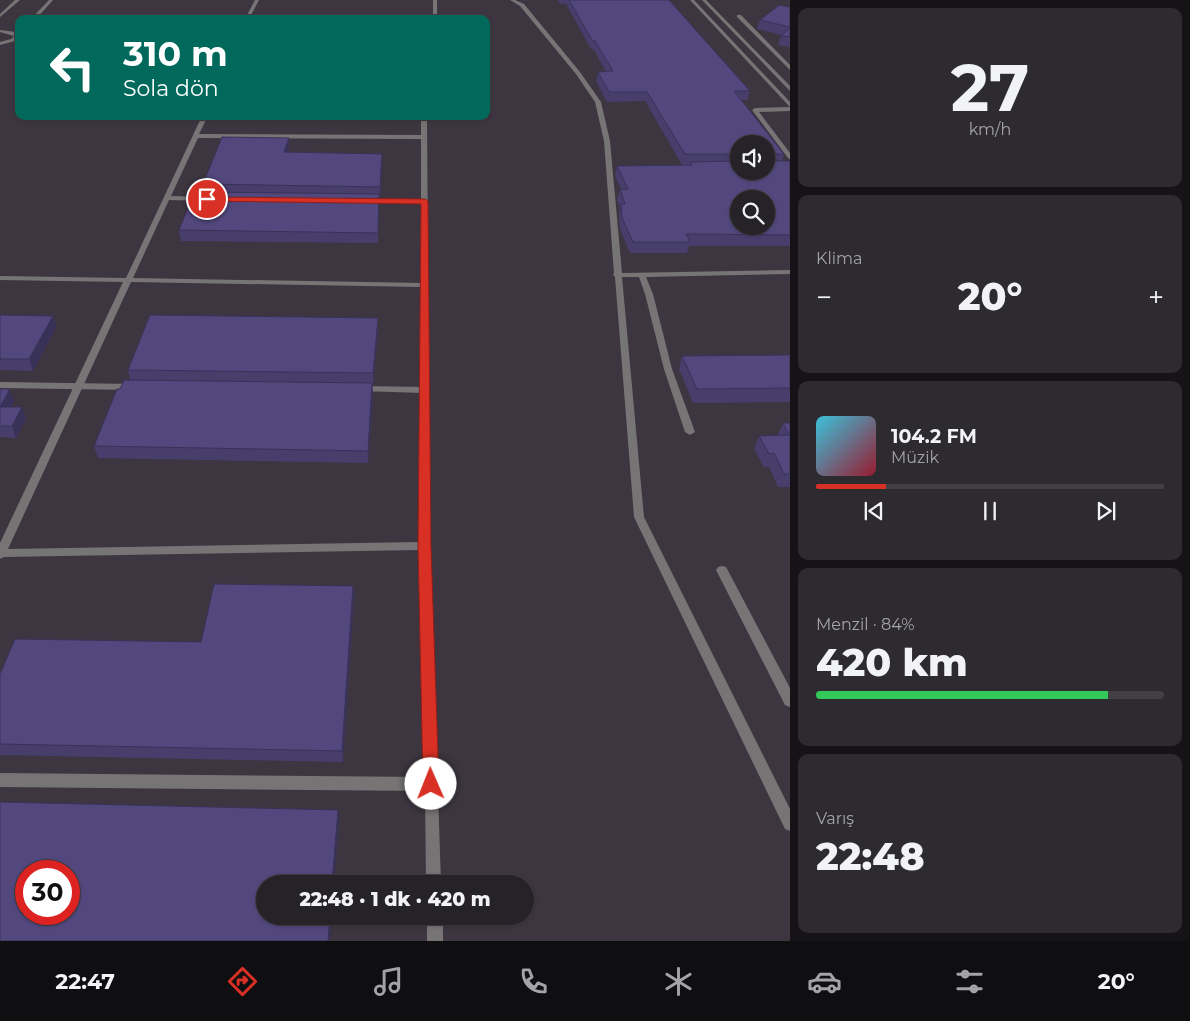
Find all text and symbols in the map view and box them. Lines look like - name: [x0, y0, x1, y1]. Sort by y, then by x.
- text: 310 m: [123, 32, 228, 75]
- icon: left: [40, 35, 105, 100]
- text: 27: [951, 48, 1029, 127]
- text: Sola dön: [123, 75, 219, 102]
- text: km/h: [969, 120, 1011, 139]
- map controls: [730, 135, 775, 235]
- button: sound: [730, 135, 775, 180]
- pin: [186, 178, 228, 220]
- icon: arrive: [193, 185, 221, 213]
- button: search: [730, 190, 775, 235]
- text: Klima: [816, 249, 862, 268]
- text: 20°: [958, 273, 1022, 320]
- text: −: [816, 280, 832, 314]
- text: +: [1148, 280, 1164, 314]
- text: 104.2 FM: [891, 425, 977, 448]
- text: Müzik: [891, 448, 939, 467]
- icon: previous: [860, 497, 888, 525]
- icon: pause: [976, 497, 1004, 525]
- icon: next: [1092, 497, 1120, 525]
- text: Menzil · 84%: [816, 615, 915, 634]
- text: 420 km: [816, 639, 968, 686]
- position arrow: [404, 757, 456, 809]
- text: Varış: [816, 809, 854, 828]
- text: 22:48: [816, 833, 925, 880]
- speed limit sign: 30: [15, 860, 80, 925]
- text: 22:48 · 1 dk · 420 m: [299, 888, 491, 911]
- icon: directions: [225, 964, 260, 999]
- icon: music: [371, 964, 406, 999]
- icon: phone: [516, 964, 551, 999]
- icon: climate: [661, 964, 696, 999]
- icon: car: [807, 964, 842, 999]
- icon: filters: [952, 964, 987, 999]
- text: 22:47: [55, 968, 115, 995]
- text: 20°: [1098, 968, 1135, 995]

